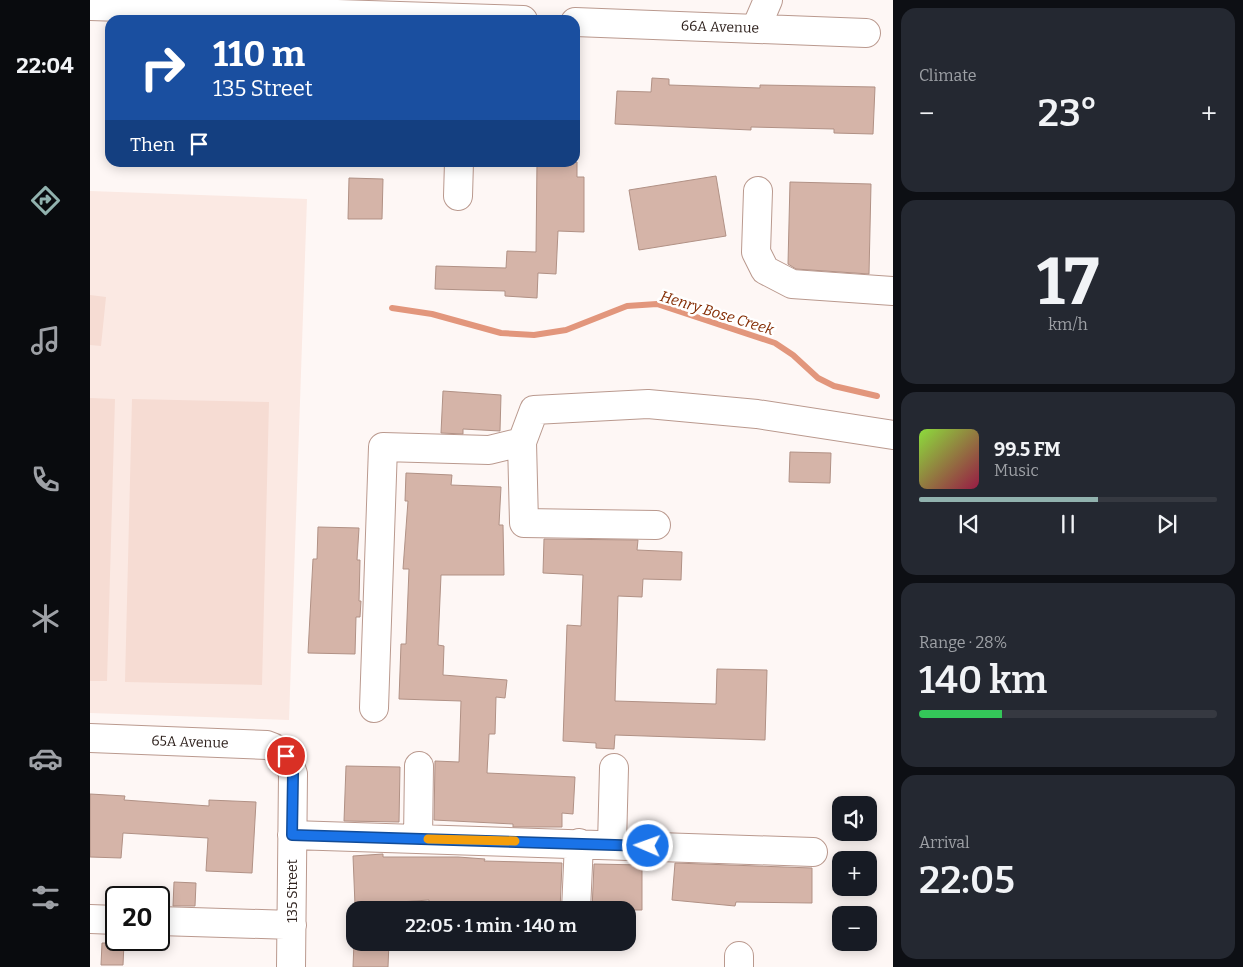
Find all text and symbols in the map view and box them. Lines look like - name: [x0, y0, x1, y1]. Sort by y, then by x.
- street label: 66A Avenue: [681, 17, 759, 37]
- text: 110 m: [213, 33, 305, 75]
- icon: right: [130, 35, 195, 100]
- text: 22:04: [16, 52, 74, 79]
- text: Climate: [919, 66, 977, 85]
- text: 135 Street: [213, 75, 313, 102]
- text: 23°: [1038, 90, 1098, 136]
- text: −: [919, 97, 934, 130]
- text: +: [1201, 97, 1217, 130]
- icon: arrive: [185, 130, 213, 158]
- text: Then: [130, 133, 175, 156]
- icon: directions: [28, 183, 63, 218]
- text: 17: [1037, 243, 1099, 321]
- water label: Henry Bose Creek: [658, 287, 777, 339]
- text: km/h: [1048, 315, 1088, 334]
- icon: music: [28, 323, 63, 358]
- text: 99.5 FM: [994, 438, 1061, 461]
- text: Music: [994, 461, 1039, 480]
- icon: phone: [28, 462, 63, 497]
- icon: previous: [955, 510, 983, 538]
- icon: pause: [1054, 510, 1082, 538]
- icon: next: [1153, 510, 1181, 538]
- icon: climate: [28, 601, 63, 636]
- text: Range · 28%: [919, 633, 1007, 652]
- text: 140 km: [919, 657, 1047, 703]
- street label: 65A Avenue: [151, 732, 229, 752]
- pin: [265, 735, 307, 777]
- icon: car: [28, 741, 63, 776]
- icon: arrive: [272, 742, 300, 770]
- map controls: [832, 796, 877, 951]
- button: sound: [832, 796, 877, 841]
- position arrow: [621, 819, 673, 871]
- text: Arrival: [919, 833, 970, 852]
- button: +: [832, 851, 877, 896]
- text: 22:05: [919, 857, 1015, 903]
- street label: 135 Street: [284, 859, 301, 923]
- icon: filters: [28, 880, 63, 915]
- speed limit sign: 20: [105, 886, 170, 951]
- button: −: [832, 906, 877, 951]
- text: 22:05 · 1 min · 140 m: [405, 914, 577, 937]

